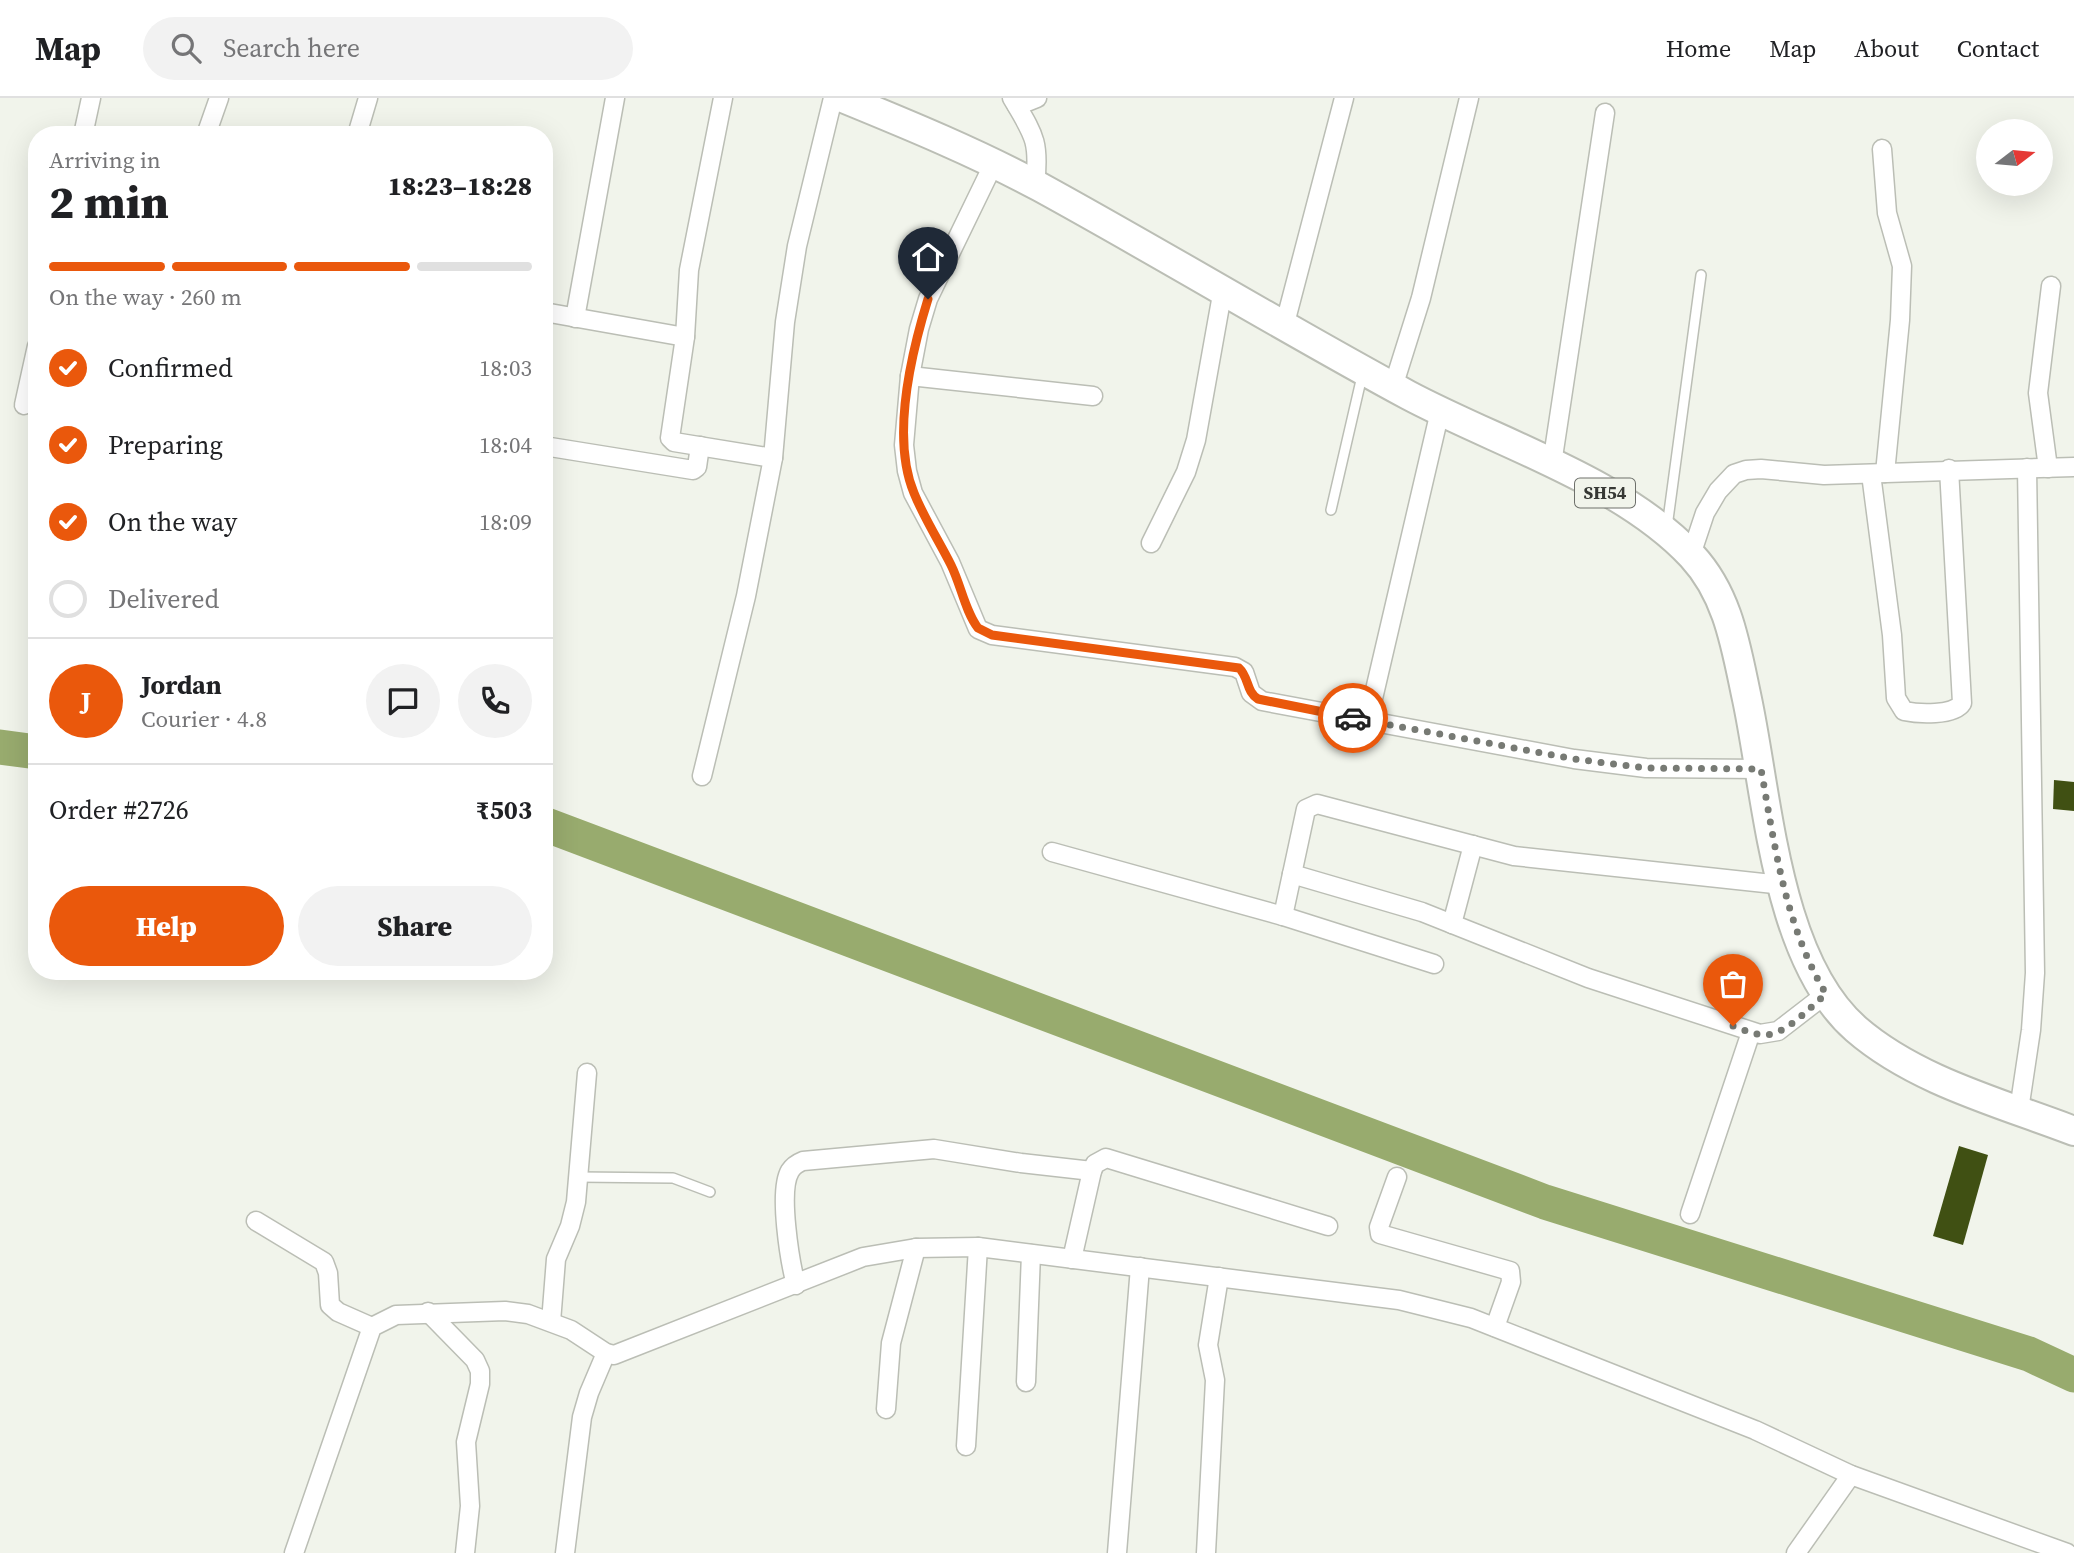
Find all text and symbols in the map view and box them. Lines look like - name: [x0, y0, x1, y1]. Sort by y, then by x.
- search box: [143, 17, 633, 80]
- text: Map: [35, 26, 101, 71]
- icon: search: [167, 29, 205, 67]
- text: Search here: [223, 30, 360, 66]
- text: Home: [1666, 32, 1731, 65]
- text: Map: [1769, 32, 1816, 65]
- text: About: [1854, 32, 1919, 65]
- text: Contact: [1957, 32, 2039, 65]
- north arrow: [1976, 119, 2053, 196]
- map controls: [1976, 119, 2053, 196]
- text: Arriving in: [49, 144, 161, 176]
- text: 18:23–18:28: [388, 168, 532, 204]
- text: 2 min: [49, 170, 169, 233]
- pin: [898, 227, 958, 299]
- icon: home: [909, 238, 947, 276]
- text: On the way · 260 m: [49, 281, 242, 313]
- icon: check: [49, 349, 87, 387]
- text: Confirmed: [108, 350, 233, 386]
- text: 18:03: [479, 352, 532, 384]
- icon: check: [49, 426, 87, 464]
- text: Preparing: [108, 427, 223, 463]
- text: 18:04: [479, 429, 532, 461]
- road number: SH54: [1575, 478, 1635, 508]
- icon: check: [49, 503, 87, 541]
- text: On the way: [108, 504, 237, 540]
- text: 18:09: [479, 506, 532, 538]
- text: Delivered: [108, 581, 219, 617]
- button: chat: [366, 664, 440, 738]
- button: phone: [458, 664, 532, 738]
- text: Jordan: [141, 667, 222, 703]
- text: J: [81, 683, 91, 719]
- courier: [1318, 683, 1388, 753]
- icon: car: [1334, 699, 1372, 737]
- text: Courier · 4.8: [141, 703, 267, 735]
- text: Order #2726: [49, 792, 189, 828]
- text: ₹503: [476, 792, 532, 828]
- button: Help: [49, 886, 284, 966]
- button: Share: [298, 886, 532, 966]
- pin: [1703, 954, 1763, 1026]
- icon: bag: [1714, 965, 1752, 1003]

